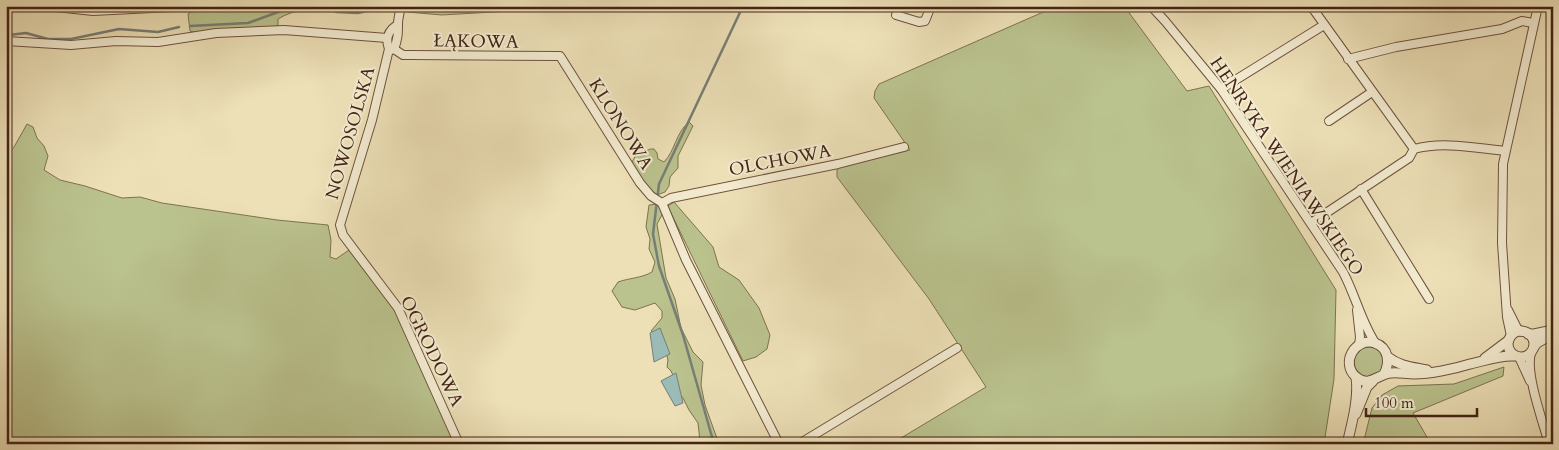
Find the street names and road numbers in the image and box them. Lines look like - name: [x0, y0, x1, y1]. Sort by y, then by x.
- street label: ŁĄKOWA: [433, 28, 519, 55]
- street label: HENRYKA WIENIAWSKIEGO: [1204, 52, 1369, 281]
- street label: NOWOSOLSKA: [320, 64, 381, 202]
- street label: KLONOWA: [583, 74, 659, 175]
- street label: OLCHOWA: [727, 138, 833, 183]
- street label: OGRODOWA: [394, 291, 469, 411]

